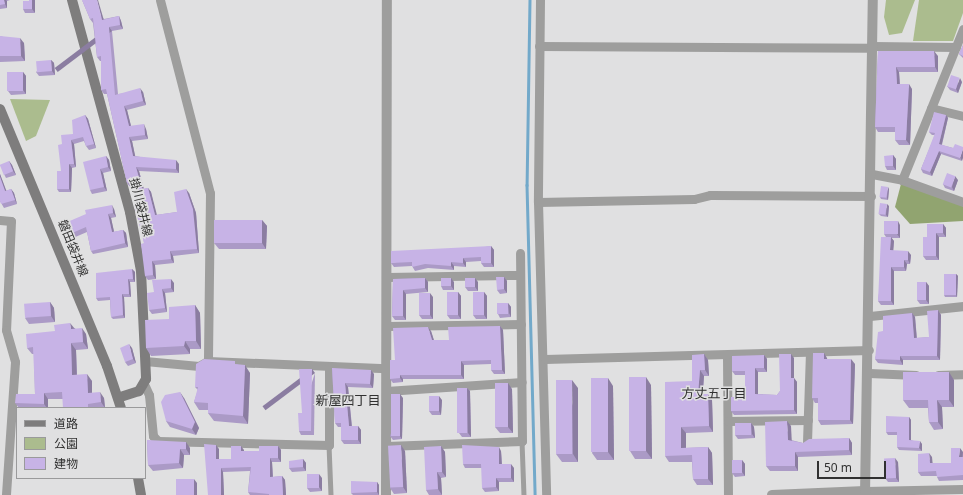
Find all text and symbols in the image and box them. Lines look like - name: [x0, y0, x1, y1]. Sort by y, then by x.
- street label: 掛川袋井線: [127, 176, 155, 238]
- street label: 磐田袋井線: [55, 217, 91, 279]
- district label: 方丈五丁目: [682, 385, 746, 401]
- district label: 新屋四丁目: [316, 392, 380, 408]
- legend: [16, 407, 146, 479]
- text: 道路: [54, 415, 78, 432]
- text: 公園: [54, 435, 78, 452]
- scale bar: [819, 453, 888, 479]
- text: 建物: [54, 455, 78, 472]
- text: 50 m: [824, 459, 852, 476]

